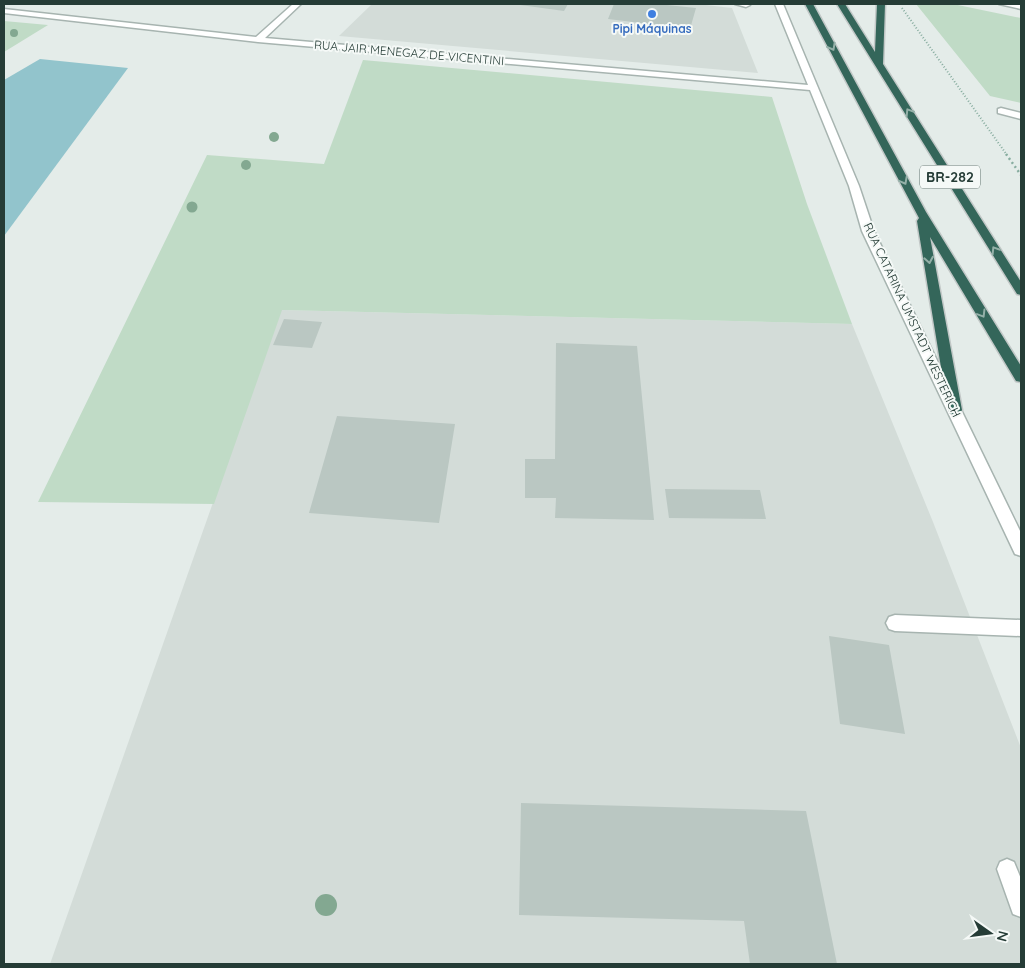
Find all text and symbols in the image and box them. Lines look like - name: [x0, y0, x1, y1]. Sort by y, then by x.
- marker: Pipi Máquinas: [646, 8, 658, 20]
- place label: Pipi Máquinas: [612, 21, 692, 36]
- street label: RUA JAIR MENEGAZ DE VICENTINI: [313, 37, 505, 68]
- one-way arrow: [826, 41, 836, 50]
- one-way arrow: [906, 108, 916, 117]
- road number: BR-282: [920, 166, 980, 188]
- one-way arrow: [898, 176, 908, 185]
- street label: RUA CATARINA UMSTADT WESTERICH: [861, 220, 964, 419]
- one-way arrow: [992, 246, 1002, 255]
- one-way arrow: [924, 256, 934, 265]
- one-way arrow: [976, 308, 986, 317]
- north arrow: [965, 908, 1015, 958]
- text: N: [993, 929, 1013, 943]

